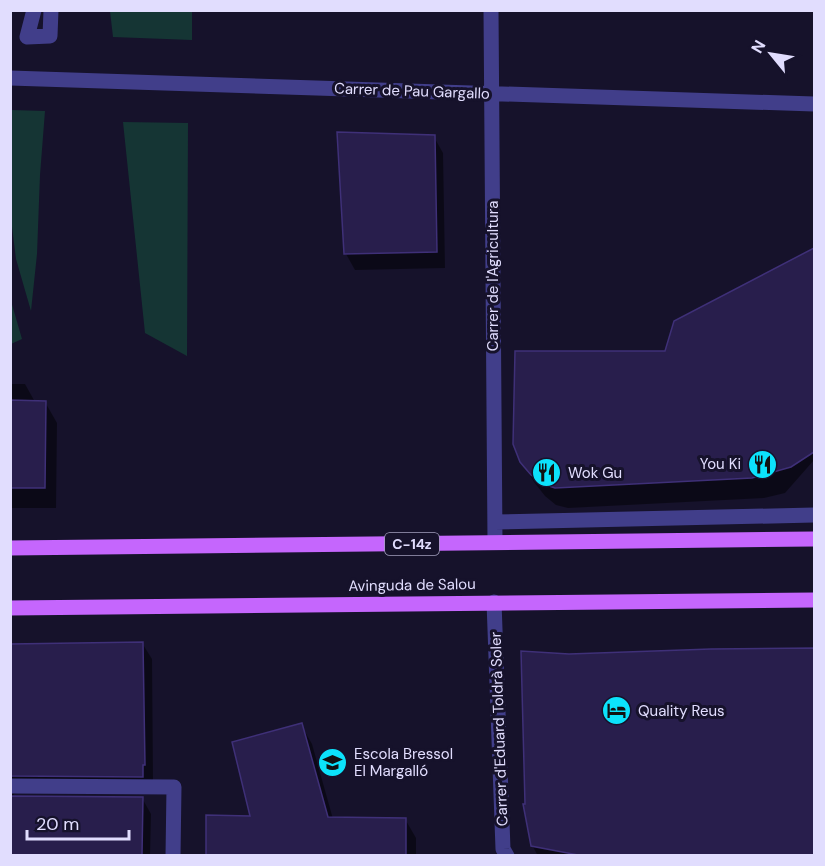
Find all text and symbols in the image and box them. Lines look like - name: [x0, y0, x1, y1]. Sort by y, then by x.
- north arrow: [741, 24, 801, 84]
- text: N: [746, 36, 770, 57]
- street label: Carrer de Pau Gargallo: [334, 78, 490, 104]
- street label: Carrer de l'Agricultura: [483, 201, 503, 351]
- restaurant icon: You Ki: [746, 448, 778, 480]
- place label: You Ki: [700, 454, 741, 474]
- restaurant icon: Wok Gu: [531, 457, 563, 489]
- place label: Wok Gu: [568, 463, 622, 483]
- road number: C-14z: [385, 533, 439, 555]
- street label: Avinguda de Salou: [348, 574, 476, 596]
- street label: Carrer d'Eduard Toldrà Soler: [486, 631, 512, 826]
- hotel icon: Quality Reus: [601, 695, 633, 727]
- place label: Quality Reus: [638, 701, 725, 721]
- place label: Escola Bressol El Margalló: [354, 744, 453, 781]
- school or university icon: Escola Bressol El Margalló: [317, 747, 349, 779]
- scale bar: [27, 803, 129, 841]
- text: 20 m: [36, 812, 79, 836]

